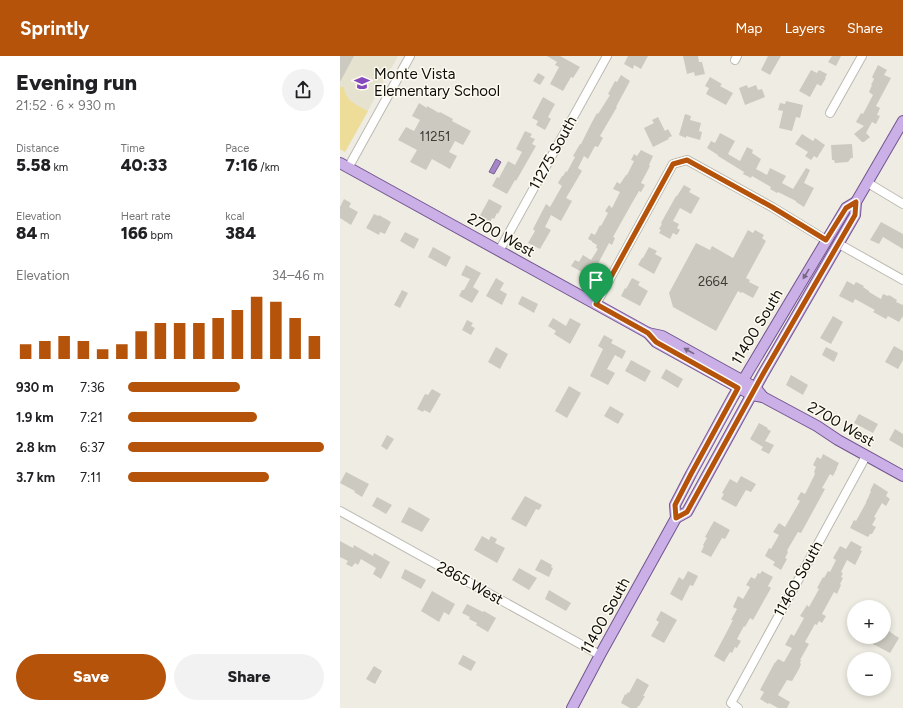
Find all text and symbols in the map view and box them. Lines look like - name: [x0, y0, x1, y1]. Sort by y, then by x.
- text: Sprintly: [20, 17, 89, 40]
- text: Map: [735, 20, 763, 37]
- text: Layers: [785, 20, 825, 37]
- text: Share: [847, 20, 883, 37]
- place label: Monte Vista Elementary School: [374, 65, 500, 100]
- text: Evening run: [16, 69, 137, 96]
- button: share: [282, 69, 324, 111]
- school or university icon: Monte Vista Elementary School: [353, 74, 371, 92]
- text: 21:52 · 6 × 930 m: [16, 98, 115, 113]
- street label: 11275 South: [525, 113, 581, 193]
- house number: 11251: [420, 129, 450, 144]
- text: Distance: [16, 142, 59, 155]
- text: Time: [121, 142, 145, 155]
- text: Pace: [225, 142, 249, 155]
- text: 5.58: [16, 155, 51, 175]
- text: 40:33: [121, 155, 167, 175]
- text: 7:16: [225, 155, 258, 175]
- text: km: [51, 161, 68, 174]
- text: /km: [258, 161, 279, 174]
- street label: 2700 West: [464, 209, 538, 261]
- text: Elevation: [16, 210, 61, 223]
- text: Heart rate: [121, 210, 171, 223]
- text: kcal: [225, 210, 245, 223]
- text: 84: [16, 223, 37, 243]
- text: 166: [121, 223, 148, 243]
- text: 384: [225, 223, 256, 243]
- text: m: [37, 229, 49, 242]
- text: bpm: [148, 229, 173, 242]
- pin: [579, 263, 613, 304]
- text: Elevation: [16, 268, 69, 283]
- text: 34–46 m: [272, 268, 324, 283]
- one-way arrow: [802, 268, 809, 280]
- icon: arrive: [585, 269, 607, 291]
- house number: 2664: [698, 274, 728, 289]
- street label: 11400 South: [727, 286, 787, 368]
- one-way arrow: [683, 348, 695, 354]
- text: 930 m: [16, 380, 54, 395]
- text: 7:36: [80, 380, 105, 395]
- street label: 2700 West: [804, 398, 878, 450]
- text: 1.9 km: [16, 410, 54, 425]
- text: 7:21: [80, 410, 103, 425]
- text: 2.8 km: [16, 440, 56, 455]
- text: 6:37: [80, 440, 105, 455]
- text: 3.7 km: [16, 470, 55, 485]
- text: 7:11: [80, 470, 101, 485]
- street label: 11460 South: [770, 538, 826, 620]
- street label: 2865 West: [434, 557, 507, 609]
- street label: 11400 South: [577, 574, 633, 658]
- map controls: [847, 600, 891, 696]
- button: +: [847, 600, 891, 644]
- button: −: [847, 652, 891, 696]
- button: Save: [16, 654, 166, 700]
- button: Share: [174, 654, 324, 700]

